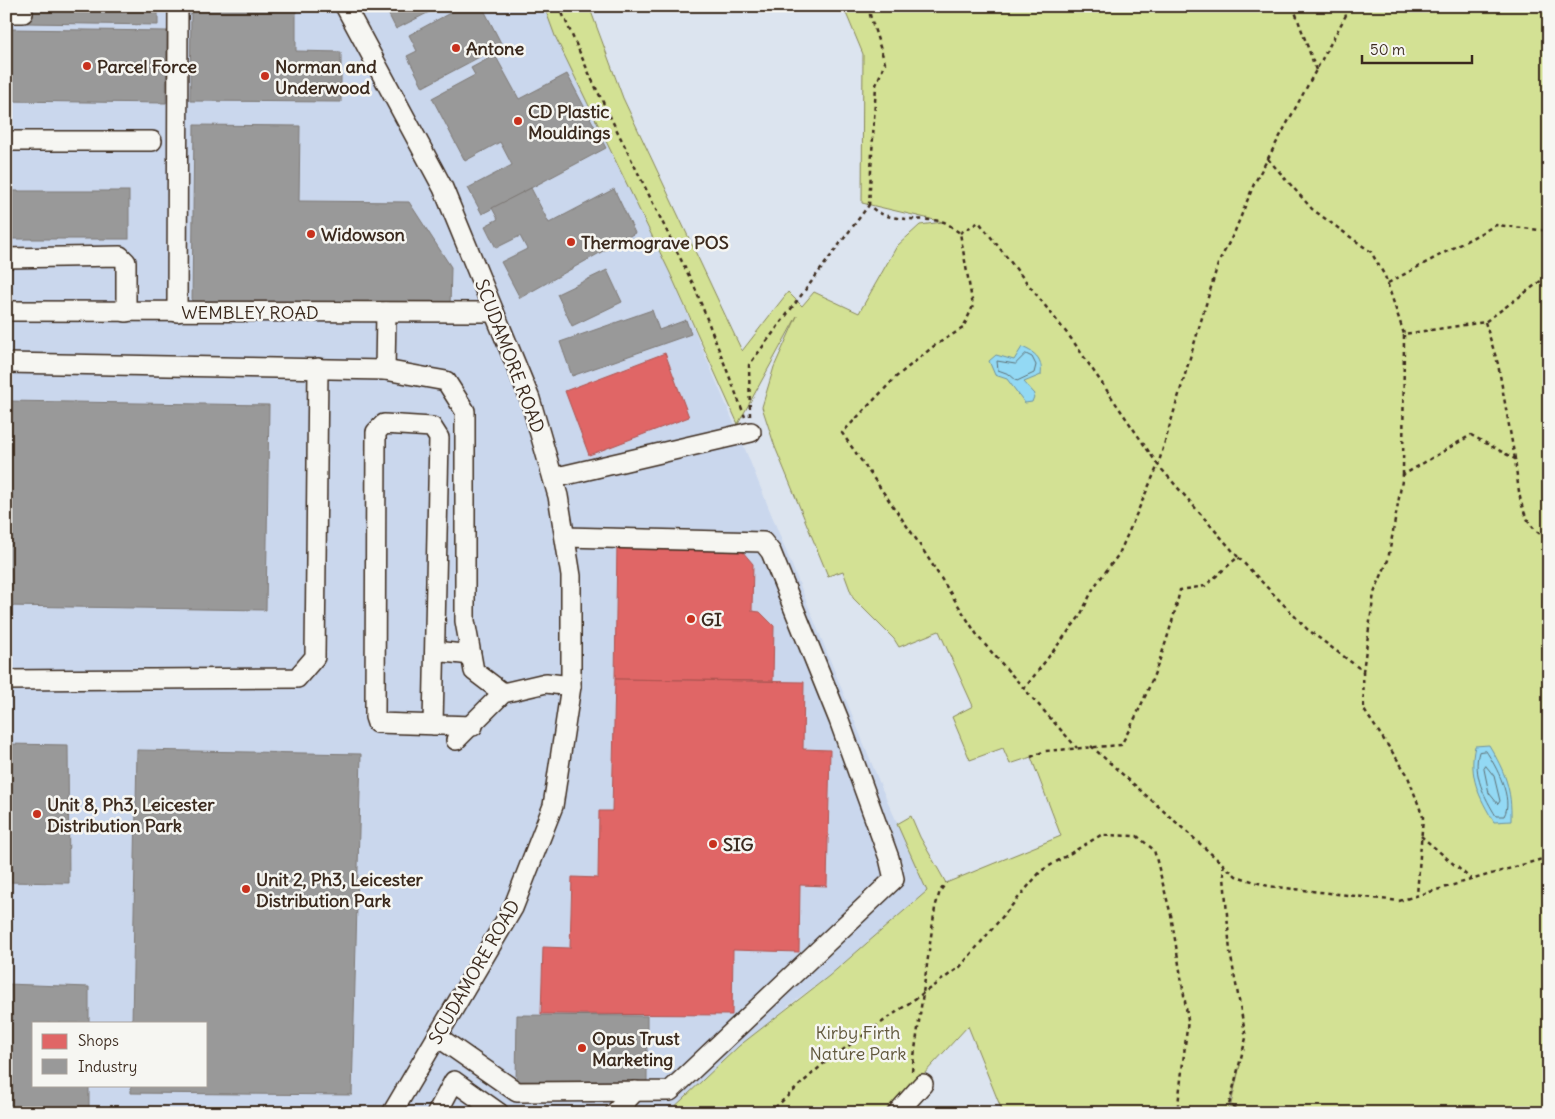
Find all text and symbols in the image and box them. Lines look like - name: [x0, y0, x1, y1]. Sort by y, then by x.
- scale bar: [1362, 32, 1472, 64]
- place label: Antone: [466, 37, 524, 60]
- text: 50 m: [1370, 40, 1405, 59]
- marker: Antone: [450, 42, 462, 54]
- place label: Parcel Force: [97, 55, 197, 78]
- place label: Norman and Underwood: [275, 55, 377, 99]
- marker: Parcel Force: [81, 60, 93, 72]
- marker: Norman and Underwood: [259, 70, 271, 82]
- place label: CD Plastic Mouldings: [528, 100, 610, 144]
- marker: CD Plastic Mouldings: [512, 115, 524, 127]
- place label: Widowson: [321, 223, 406, 246]
- marker: Widowson: [305, 228, 317, 240]
- place label: Thermograve POS: [581, 231, 729, 254]
- marker: Thermograve POS: [565, 236, 577, 248]
- street label: SCUDAMORE ROAD: [470, 276, 550, 436]
- street label: WEMBLEY ROAD: [181, 301, 319, 324]
- place label: GI: [701, 608, 722, 631]
- marker: GI: [685, 613, 697, 625]
- place label: Unit 8, Ph3, Leicester Distribution Park: [47, 793, 215, 837]
- marker: Unit 8, Ph3, Leicester Distribution Park: [31, 808, 43, 820]
- place label: SIG: [723, 833, 754, 856]
- marker: SIG: [707, 838, 719, 850]
- place label: Unit 2, Ph3, Leicester Distribution Park: [256, 868, 424, 912]
- marker: Unit 2, Ph3, Leicester Distribution Park: [240, 883, 252, 895]
- street label: SCUDAMORE ROAD: [423, 896, 525, 1048]
- park label: Kirby Firth Nature Park: [809, 1021, 907, 1065]
- legend: [32, 1022, 208, 1086]
- place label: Opus Trust Marketing: [592, 1027, 680, 1071]
- text: Shops: [78, 1031, 119, 1050]
- marker: Opus Trust Marketing: [576, 1042, 588, 1054]
- text: Industry: [78, 1057, 137, 1076]

